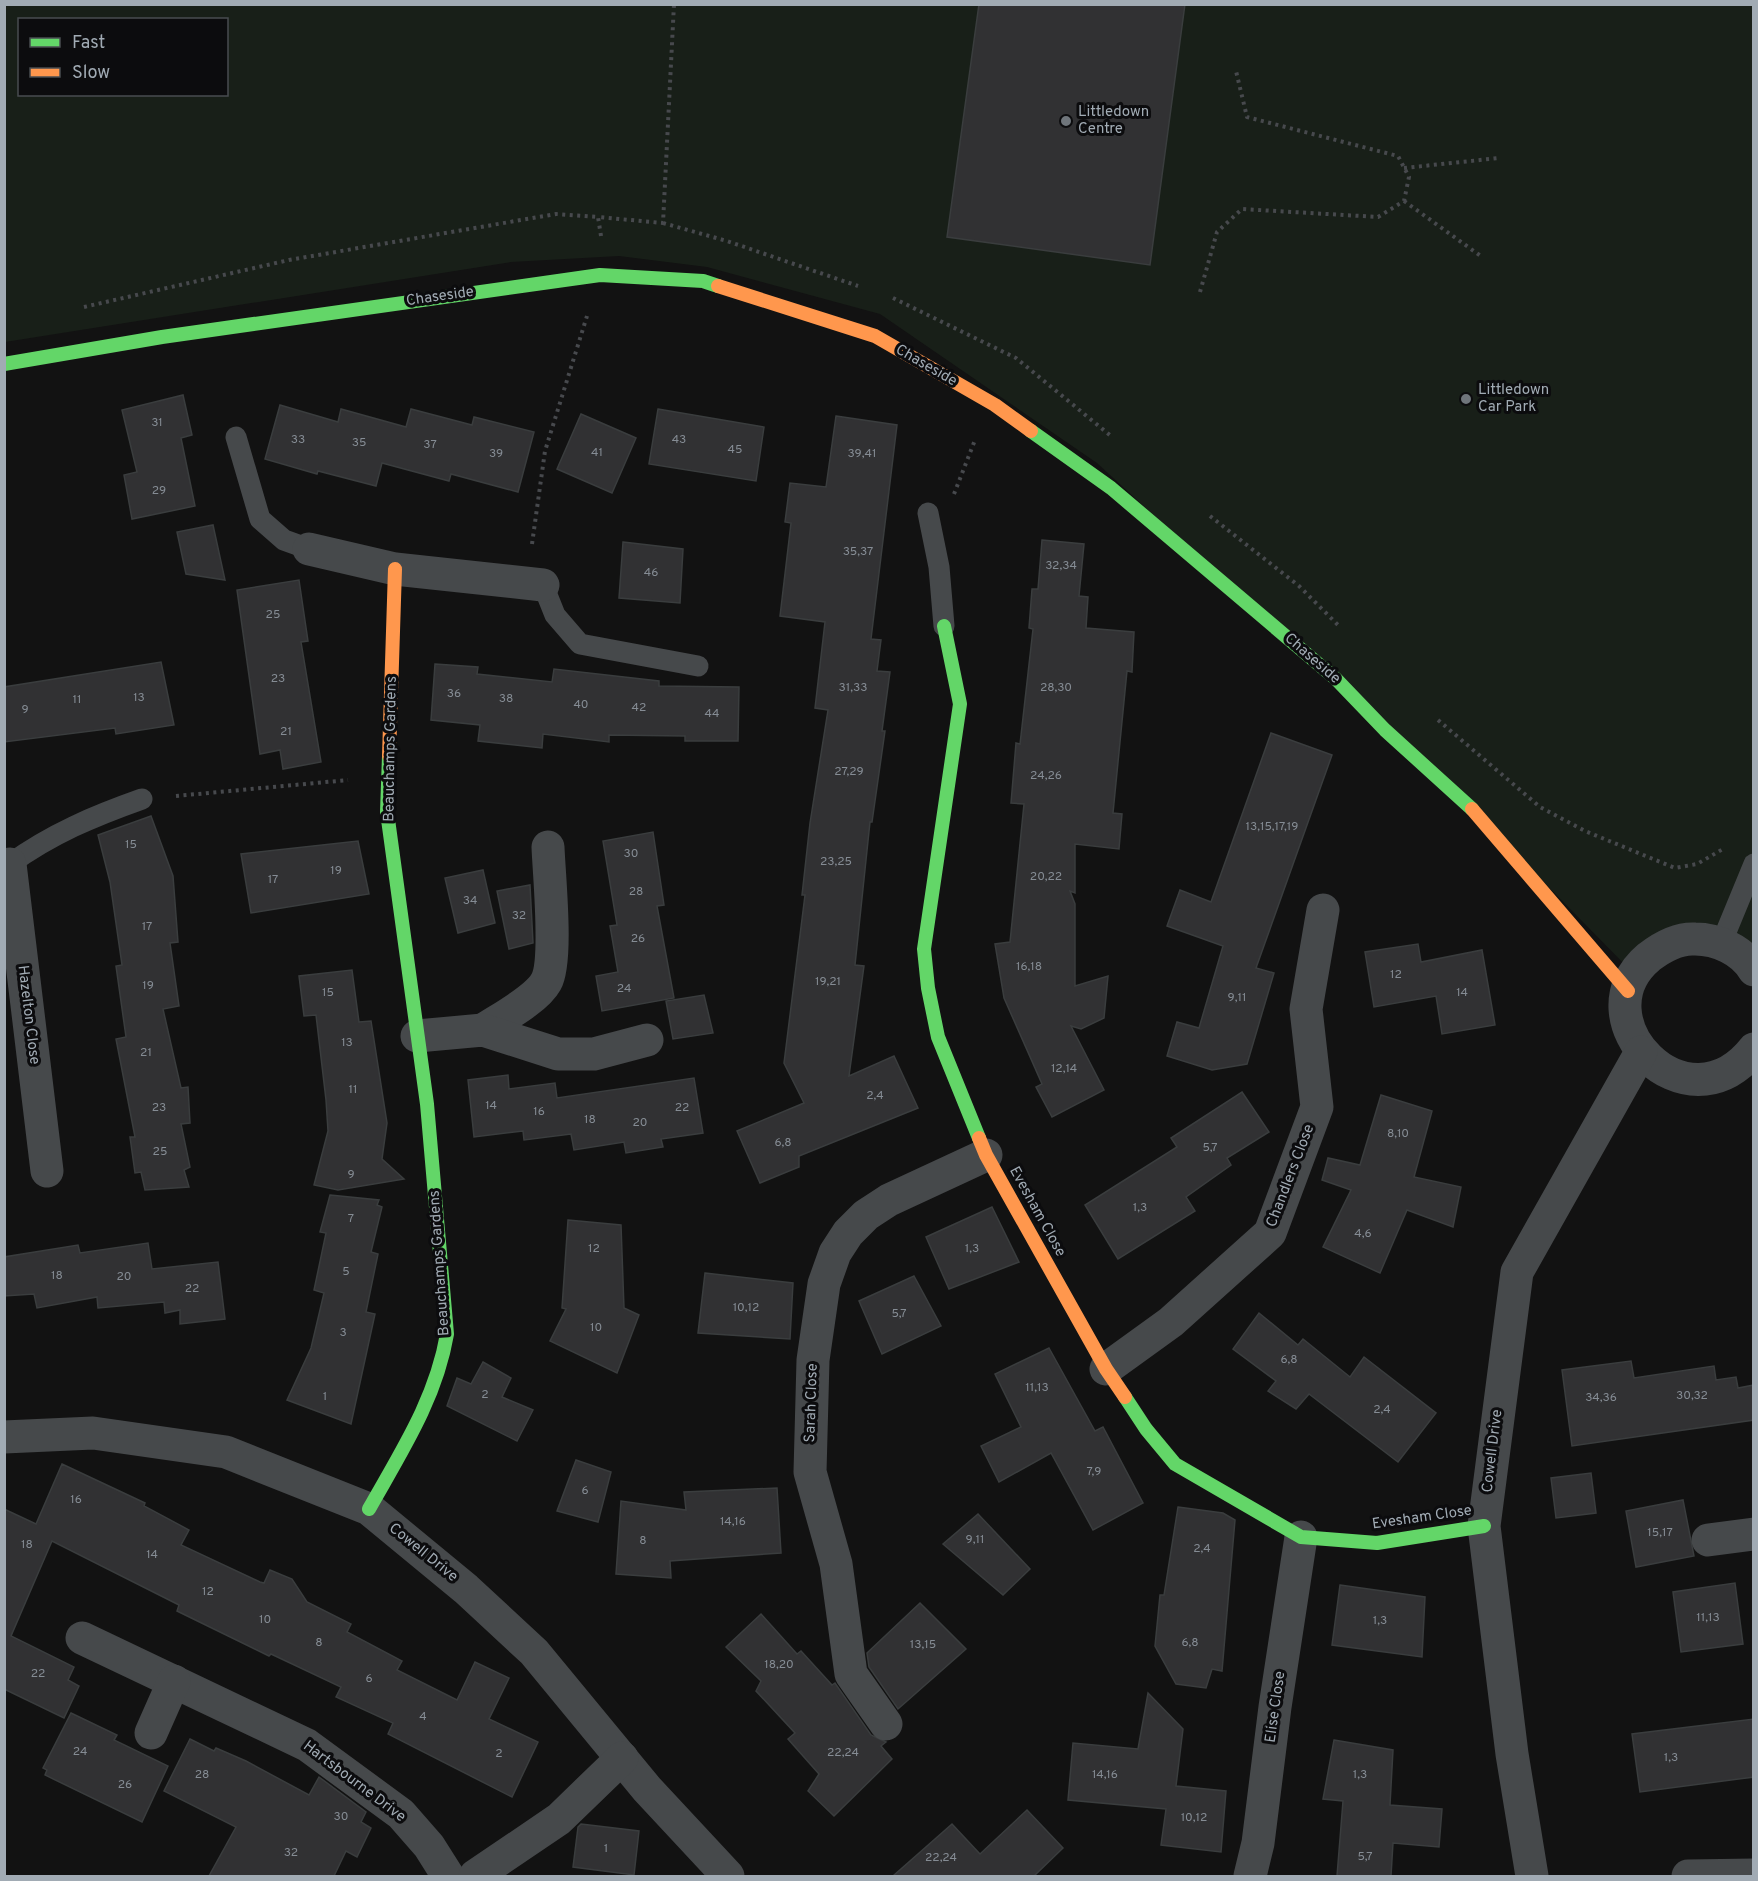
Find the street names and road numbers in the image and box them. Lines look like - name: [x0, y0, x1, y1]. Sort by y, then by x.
- street label: Chaseside: [405, 283, 475, 311]
- street label: Chaseside: [892, 341, 960, 391]
- street label: Chaseside: [1280, 629, 1344, 689]
- street label: Beauchamps Gardens: [380, 676, 402, 822]
- street label: Hazelton Close: [12, 964, 44, 1066]
- street label: Chandlers Close: [1263, 1122, 1319, 1230]
- street label: Evesham Close: [1004, 1163, 1070, 1261]
- street label: Beauchamps Gardens: [425, 1189, 455, 1337]
- street label: Sarah Close: [801, 1363, 823, 1443]
- street label: Cowell Drive: [1478, 1408, 1508, 1494]
- street label: Evesham Close: [1371, 1502, 1473, 1534]
- street label: Cowell Drive: [385, 1519, 461, 1587]
- street label: Elise Close: [1262, 1670, 1290, 1744]
- street label: Hartsbourne Drive: [299, 1737, 409, 1827]

